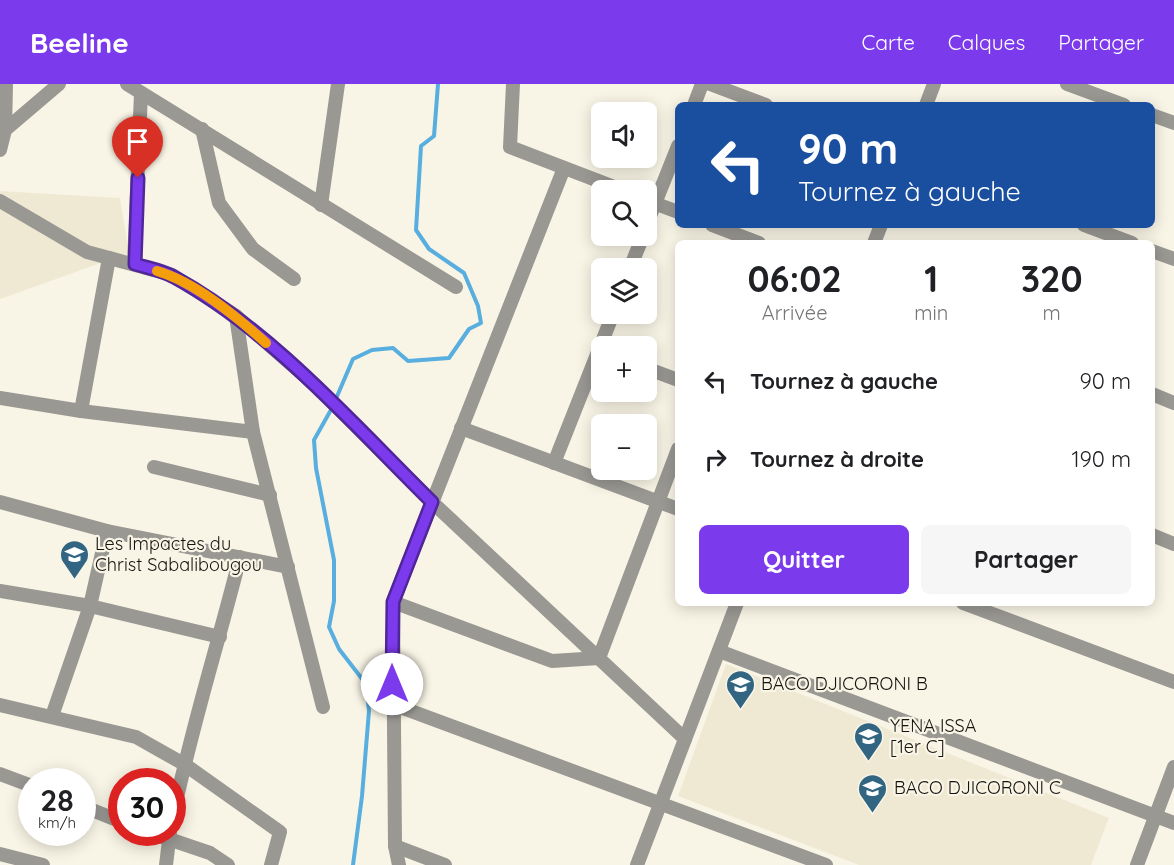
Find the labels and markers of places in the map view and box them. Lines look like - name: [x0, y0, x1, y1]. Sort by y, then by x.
- pin: [112, 116, 163, 178]
- place label: Les Impactes du Christ Sabalibougou: [95, 532, 262, 576]
- school or university icon: Les Impactes du Christ Sabalibougou: [58, 538, 90, 580]
- school or university icon: BACO DJICORONI B: [724, 668, 756, 710]
- place label: BACO DJICORONI B: [761, 672, 928, 695]
- place label: YENA ISSA [1er C]: [890, 714, 977, 758]
- school or university icon: YENA ISSA [1er C]: [853, 720, 885, 762]
- school or university icon: BACO DJICORONI C: [857, 772, 889, 814]
- place label: BACO DJICORONI C: [894, 776, 1061, 799]

